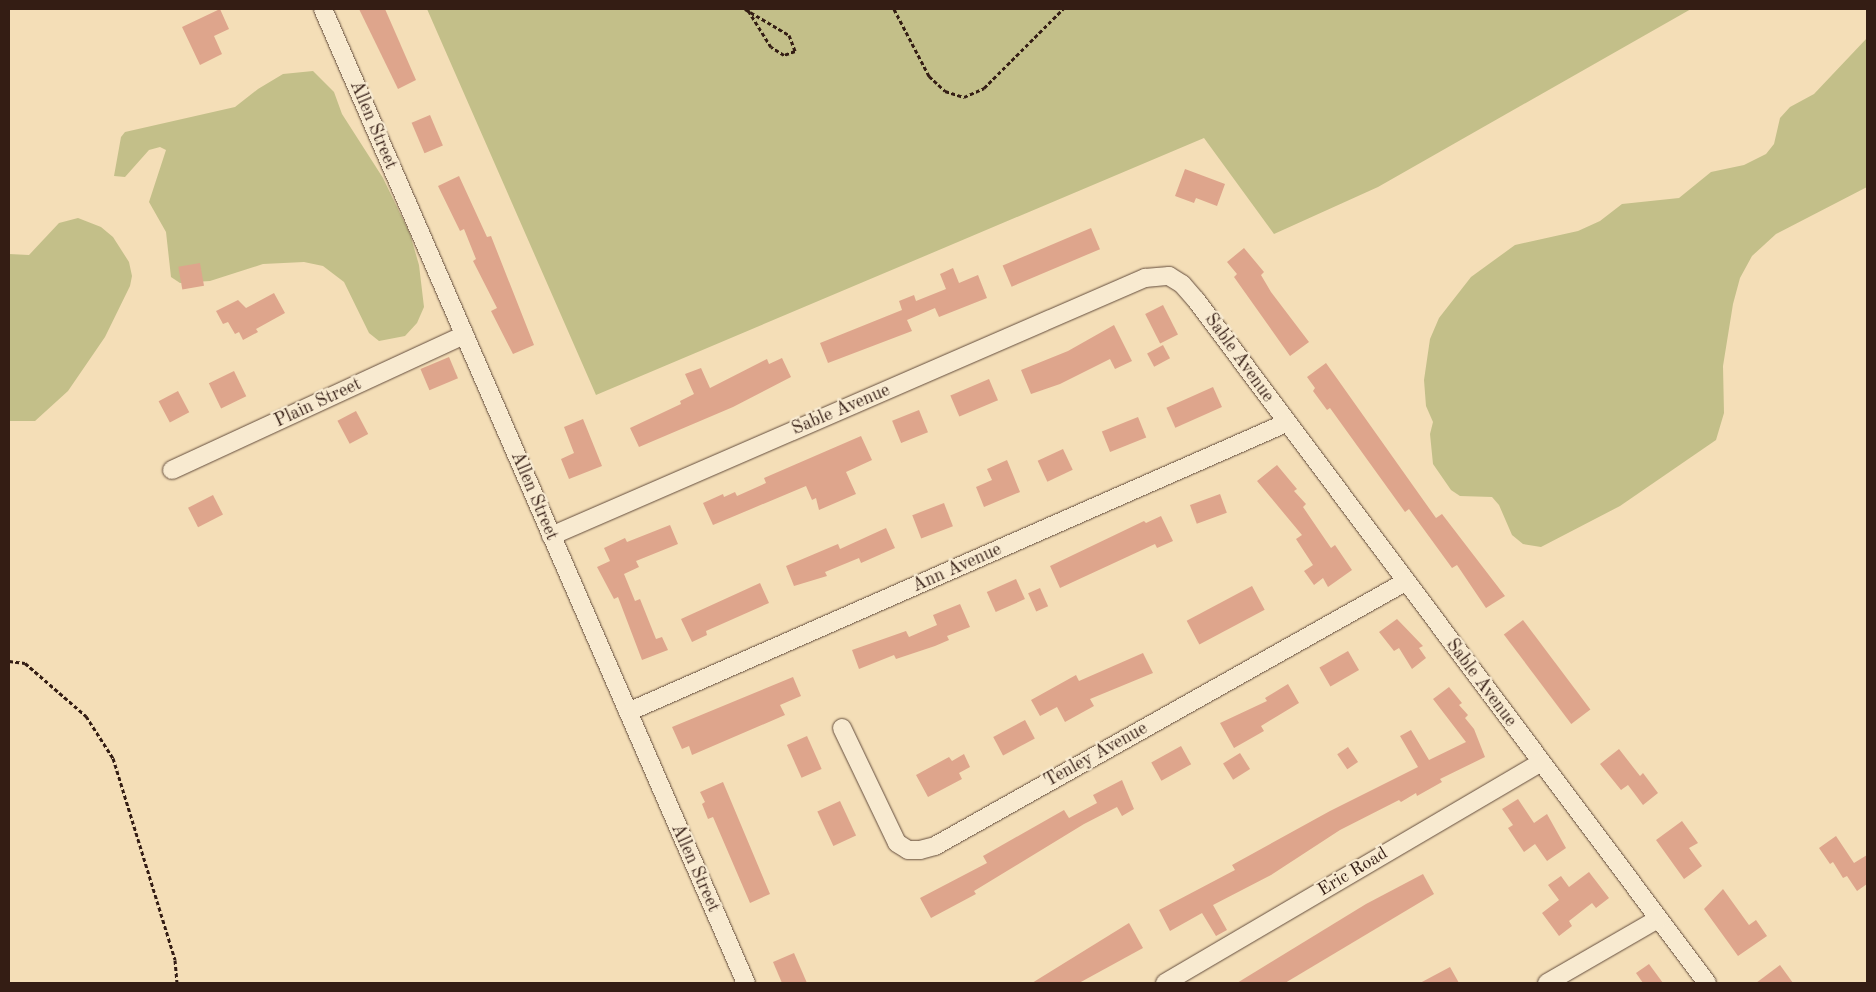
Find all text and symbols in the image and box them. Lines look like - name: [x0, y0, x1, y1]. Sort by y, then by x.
- street label: Allen Street: [345, 77, 401, 173]
- street label: Sable Avenue: [1200, 309, 1278, 407]
- street label: Plain Street: [271, 373, 365, 433]
- street label: Sable Avenue: [789, 380, 893, 440]
- street label: Allen Street: [506, 448, 562, 544]
- street label: Ann Avenue: [909, 539, 1005, 597]
- street label: Sable Avenue: [1441, 635, 1521, 731]
- street label: Tenley Avenue: [1041, 718, 1151, 792]
- street label: Allen Street: [666, 821, 724, 915]
- street label: Eric Road: [1314, 843, 1392, 901]

